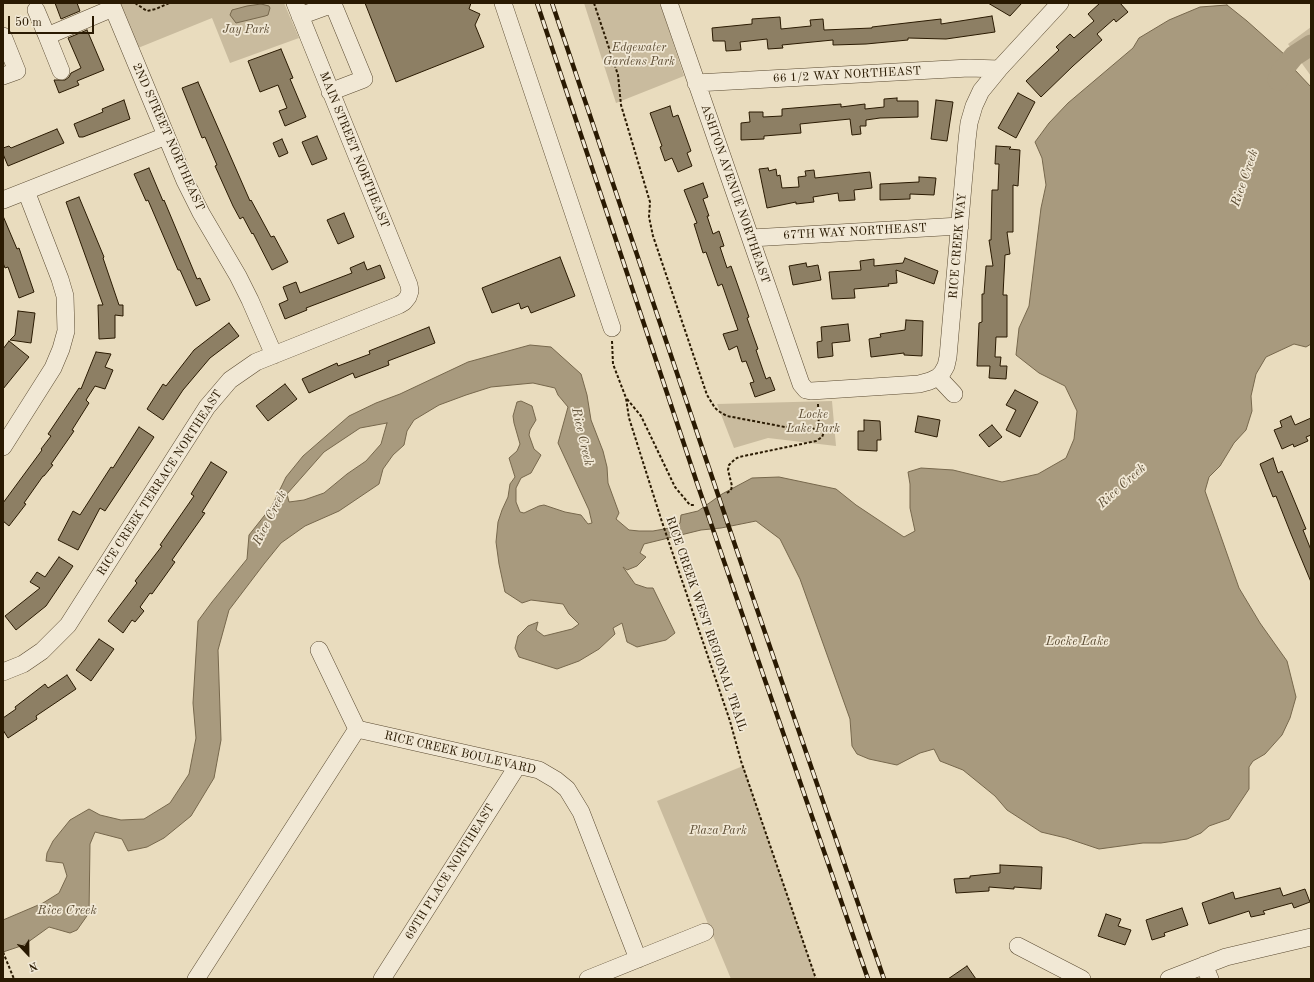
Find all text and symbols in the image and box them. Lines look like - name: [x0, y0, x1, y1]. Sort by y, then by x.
- scale bar: [10, 8, 96, 34]
- text: 50 m: [15, 17, 42, 29]
- park label: Jay Park: [222, 23, 270, 37]
- park label: Edgewater Gardens Park: [603, 41, 675, 69]
- street label: 2ND STREET NORTHEAST: [129, 61, 207, 213]
- street label: 66 1/2 WAY NORTHEAST: [772, 64, 922, 86]
- street label: MAIN STREET NORTHEAST: [316, 70, 392, 230]
- street label: ASHTON AVENUE NORTHEAST: [698, 103, 772, 285]
- water label: Rice Creek: [1228, 147, 1262, 209]
- street label: RICE CREEK WAY: [946, 192, 970, 300]
- street label: 67TH WAY NORTHEAST: [783, 221, 927, 243]
- street label: RICE CREEK TERRACE NORTHEAST: [94, 387, 226, 579]
- water label: Rice Creek: [568, 406, 596, 468]
- park label: Locke Lake Park: [786, 408, 840, 436]
- water label: Rice Creek: [1095, 460, 1149, 512]
- water label: Rice Creek: [250, 488, 290, 548]
- street label: RICE CREEK WEST REGIONAL TRAIL: [662, 515, 750, 733]
- water label: Locke Lake: [1045, 634, 1109, 650]
- street label: RICE CREEK BOULEVARD: [383, 729, 537, 777]
- street label: 69TH PLACE NORTHEAST: [402, 801, 498, 943]
- park label: Plaza Park: [689, 824, 747, 838]
- water label: Rice Creek: [37, 903, 97, 919]
- north arrow: [8, 934, 48, 974]
- text: N: [27, 959, 39, 972]

